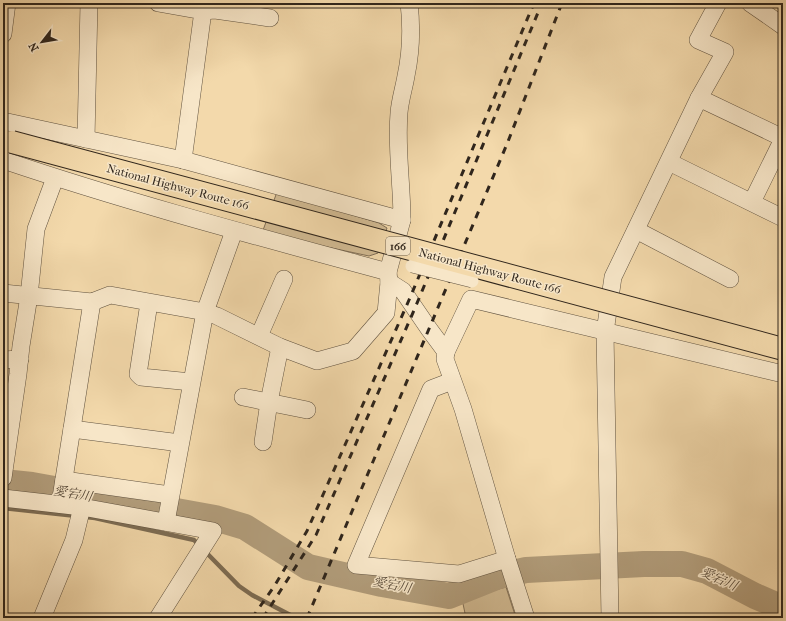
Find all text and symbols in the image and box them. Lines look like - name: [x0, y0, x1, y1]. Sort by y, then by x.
- north arrow: [22, 22, 62, 62]
- text: N: [26, 39, 42, 54]
- street label: National Highway Route 166: [105, 161, 251, 213]
- road number: 166: [386, 237, 410, 255]
- street label: National Highway Route 166: [417, 245, 563, 297]
- water label: 愛宕川: [52, 483, 95, 505]
- water label: 愛宕川: [698, 564, 741, 594]
- water label: 愛宕川: [371, 573, 414, 596]

